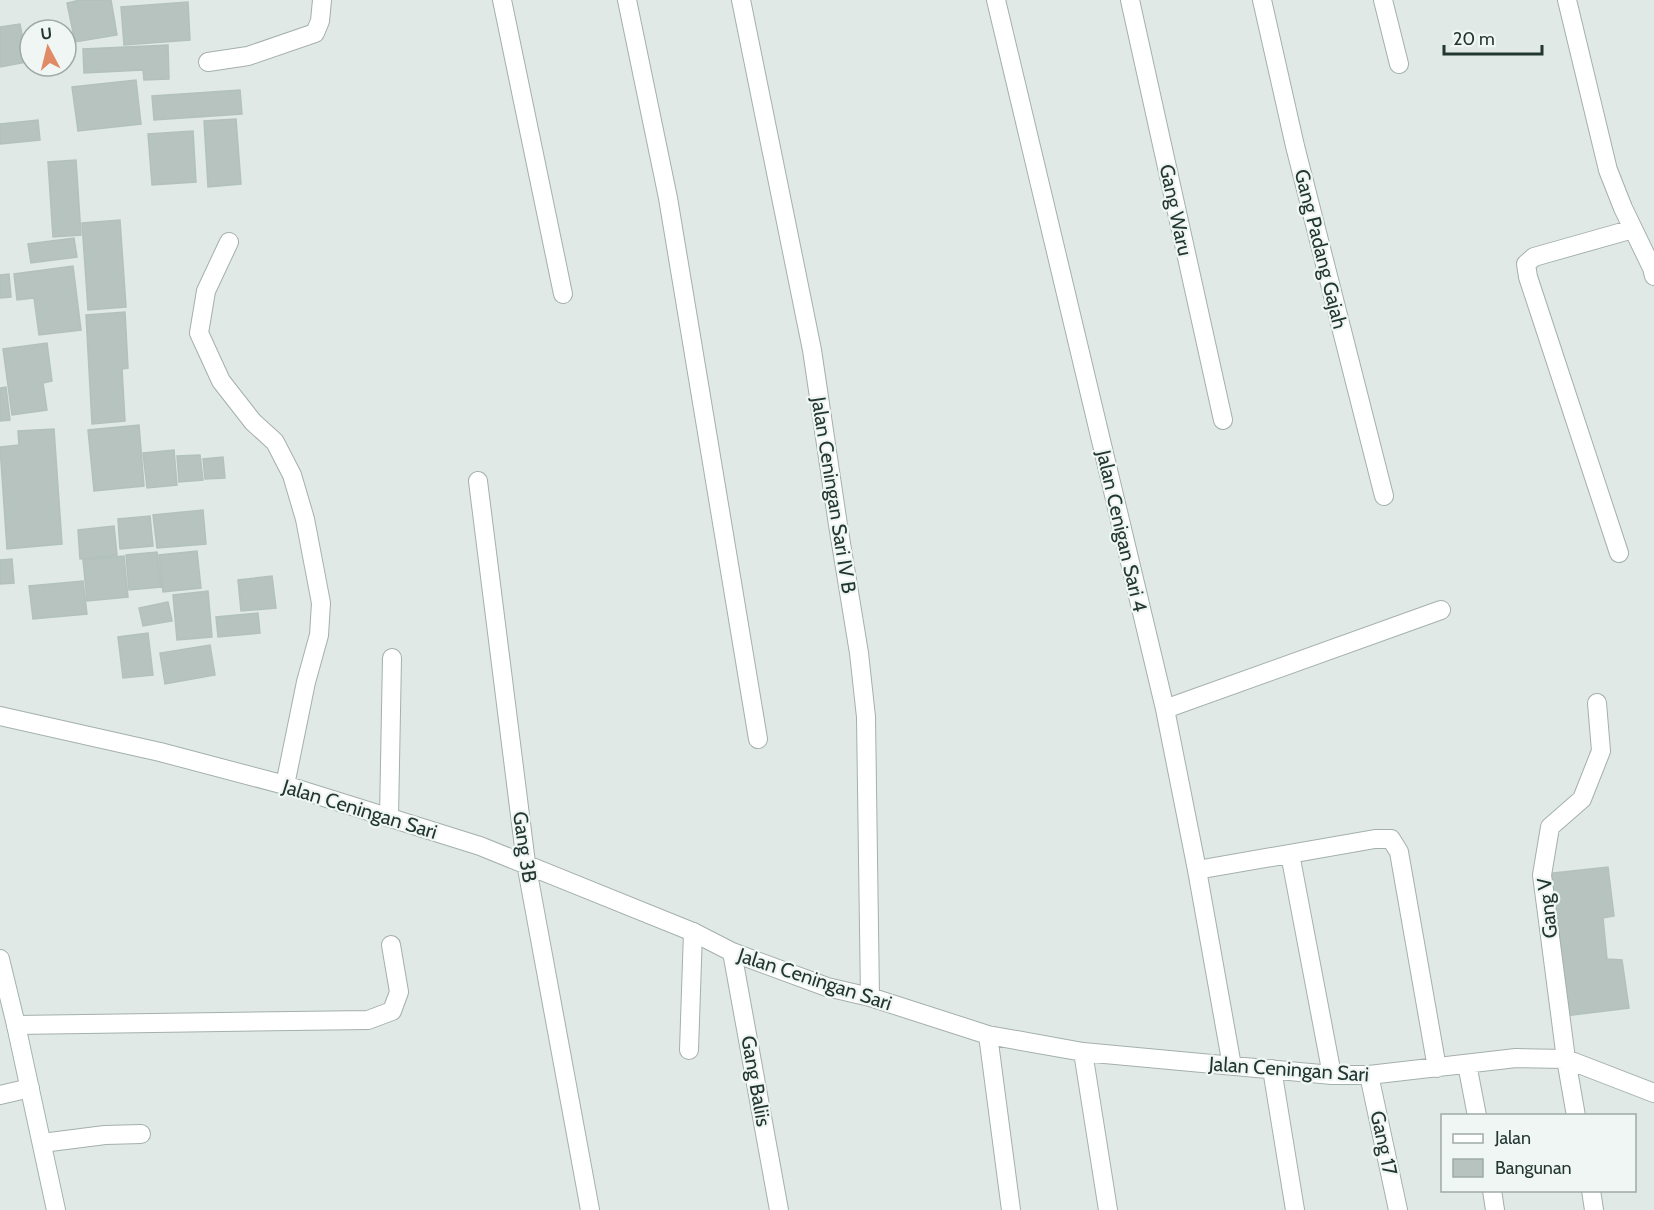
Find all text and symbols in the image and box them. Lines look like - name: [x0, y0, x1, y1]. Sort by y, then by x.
- north arrow: [18, 18, 78, 78]
- scale bar: [1444, 18, 1542, 56]
- text: U: [39, 23, 53, 44]
- text: 20 m: [1453, 28, 1495, 50]
- street label: Gang Waru: [1155, 162, 1197, 258]
- street label: Gang Padang Gajah: [1290, 167, 1352, 331]
- street label: Jalan Ceningan Sari IV B: [806, 394, 861, 595]
- street label: Jalan Cenigan Sari 4: [1091, 447, 1152, 615]
- street label: Jalan Ceningan Sari: [279, 774, 440, 844]
- street label: Gang 3B: [508, 810, 542, 884]
- street label: Gang V: [1532, 876, 1562, 940]
- street label: Jalan Ceningan Sari: [734, 942, 895, 1015]
- street label: Gang Baliis: [736, 1034, 776, 1128]
- street label: Jalan Ceningan Sari: [1207, 1051, 1370, 1087]
- street label: Gang 17: [1365, 1109, 1403, 1177]
- legend: [1441, 1114, 1636, 1192]
- text: Jalan: [1494, 1127, 1531, 1149]
- text: Bangunan: [1495, 1157, 1572, 1179]

